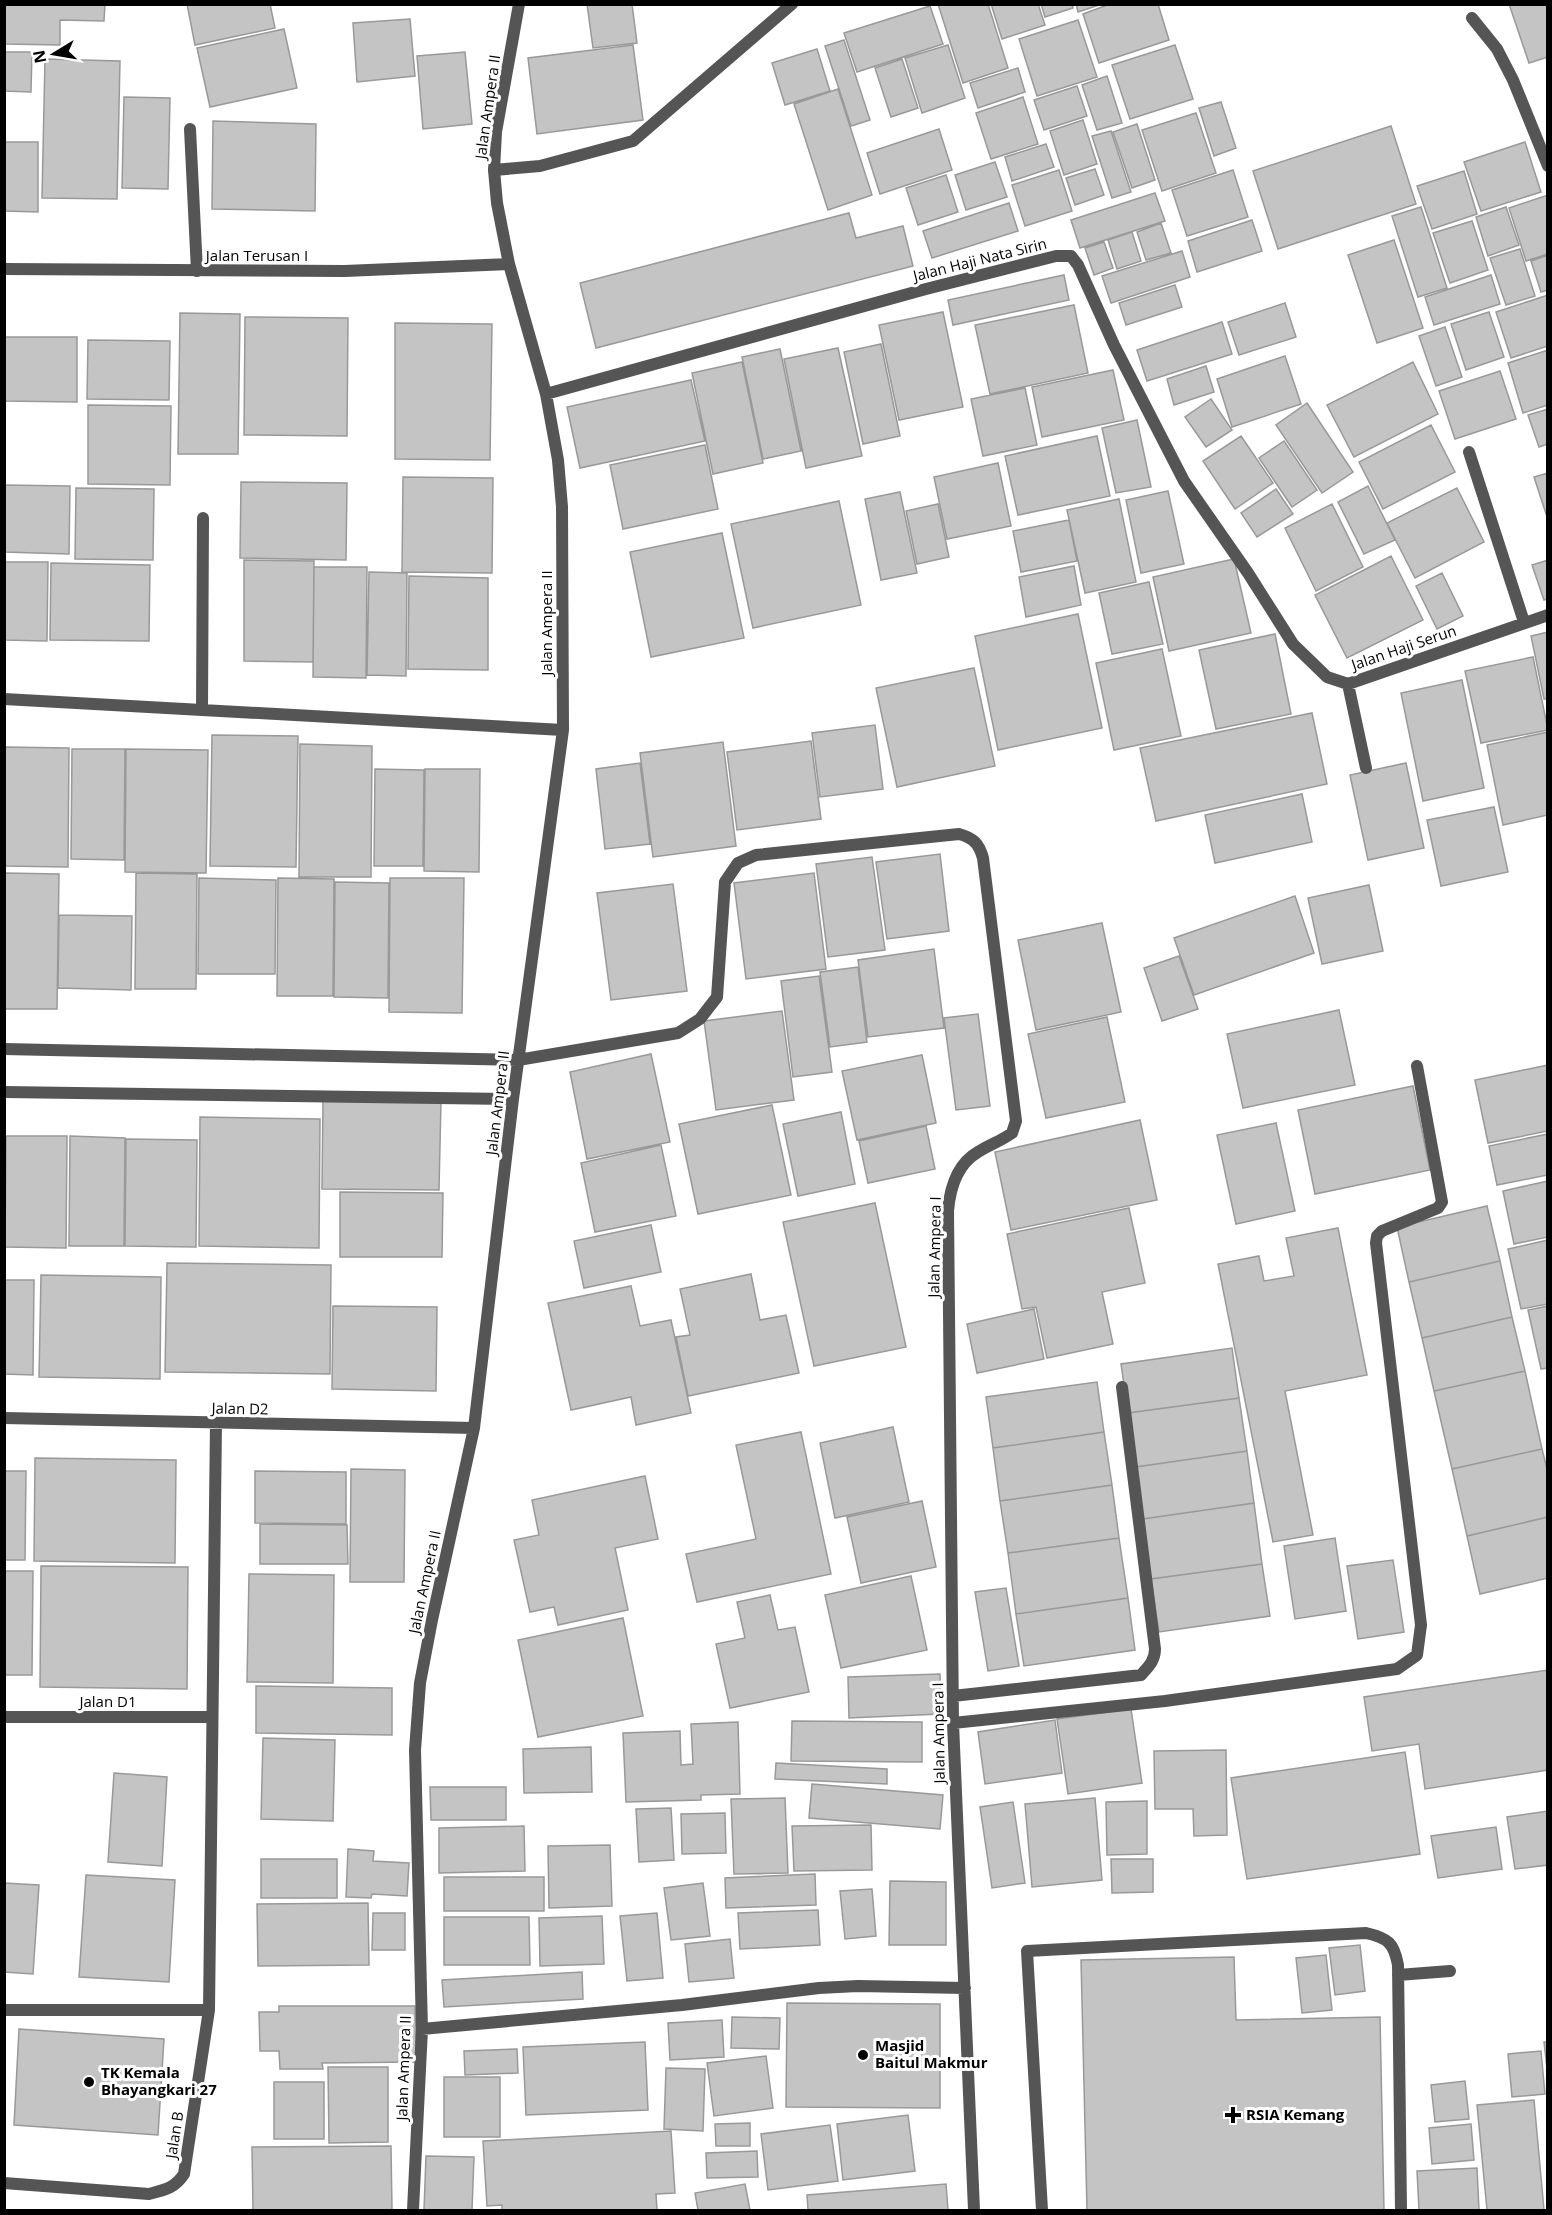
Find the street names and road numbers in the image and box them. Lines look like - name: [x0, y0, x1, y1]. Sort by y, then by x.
- street label: Jalan Ampera II: [470, 53, 504, 162]
- street label: Jalan Haji Nata Sirin: [909, 233, 1049, 286]
- street label: Jalan Terusan I: [204, 245, 308, 265]
- street label: Jalan Ampera II: [536, 570, 556, 678]
- street label: Jalan Haji Serun: [1347, 620, 1459, 675]
- street label: Jalan Ampera II: [480, 1049, 513, 1158]
- street label: Jalan Ampera I: [923, 1196, 945, 1300]
- street label: Jalan D2: [209, 1397, 269, 1418]
- street label: Jalan Ampera II: [403, 1528, 445, 1637]
- street label: Jalan Ampera I: [927, 1682, 949, 1786]
- street label: Jalan D1: [77, 1691, 137, 1711]
- street label: Jalan Ampera II: [391, 2015, 415, 2123]
- street label: Jalan B: [160, 2110, 188, 2162]

